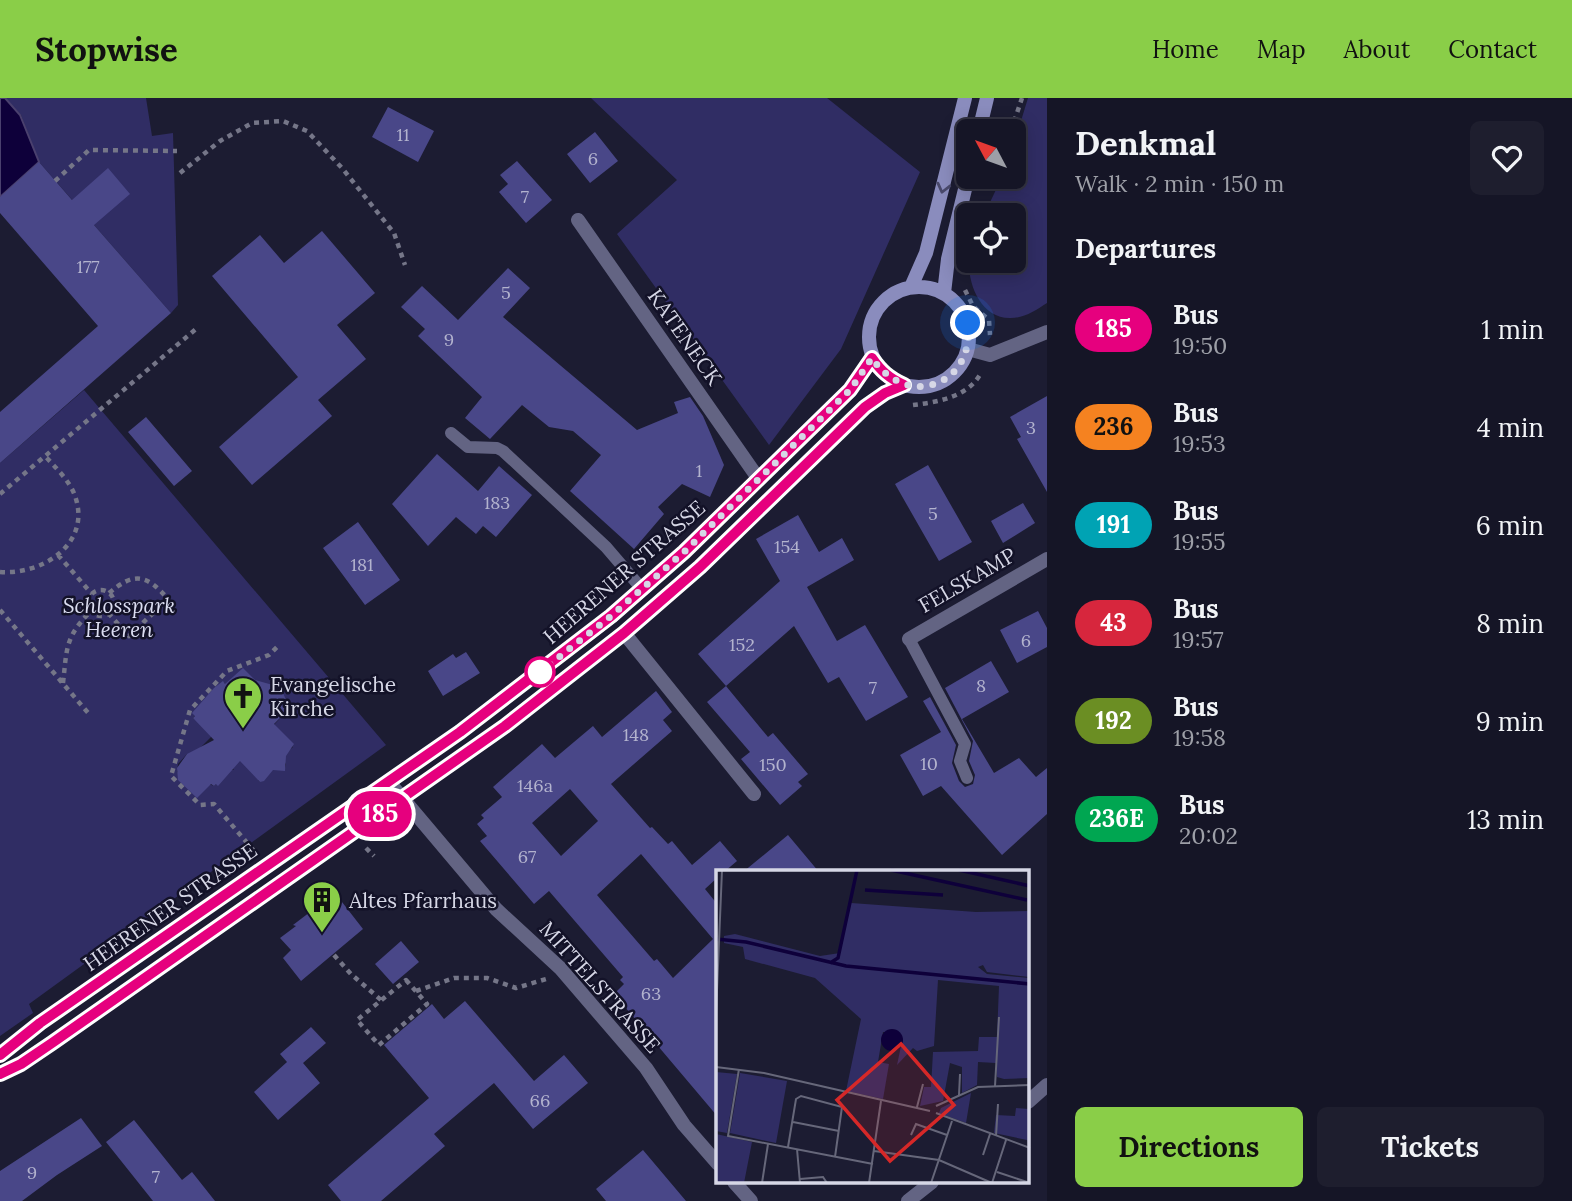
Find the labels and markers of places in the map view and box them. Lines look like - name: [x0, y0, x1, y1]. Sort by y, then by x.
- unlabelled marker: [525, 657, 555, 687]
- place label: Evangelische Kirche: [270, 671, 396, 722]
- church icon: Evangelische Kirche: [222, 675, 264, 730]
- building icon: Altes Pfarrhaus: [301, 879, 343, 934]
- place label: Altes Pfarrhaus: [348, 887, 497, 914]

